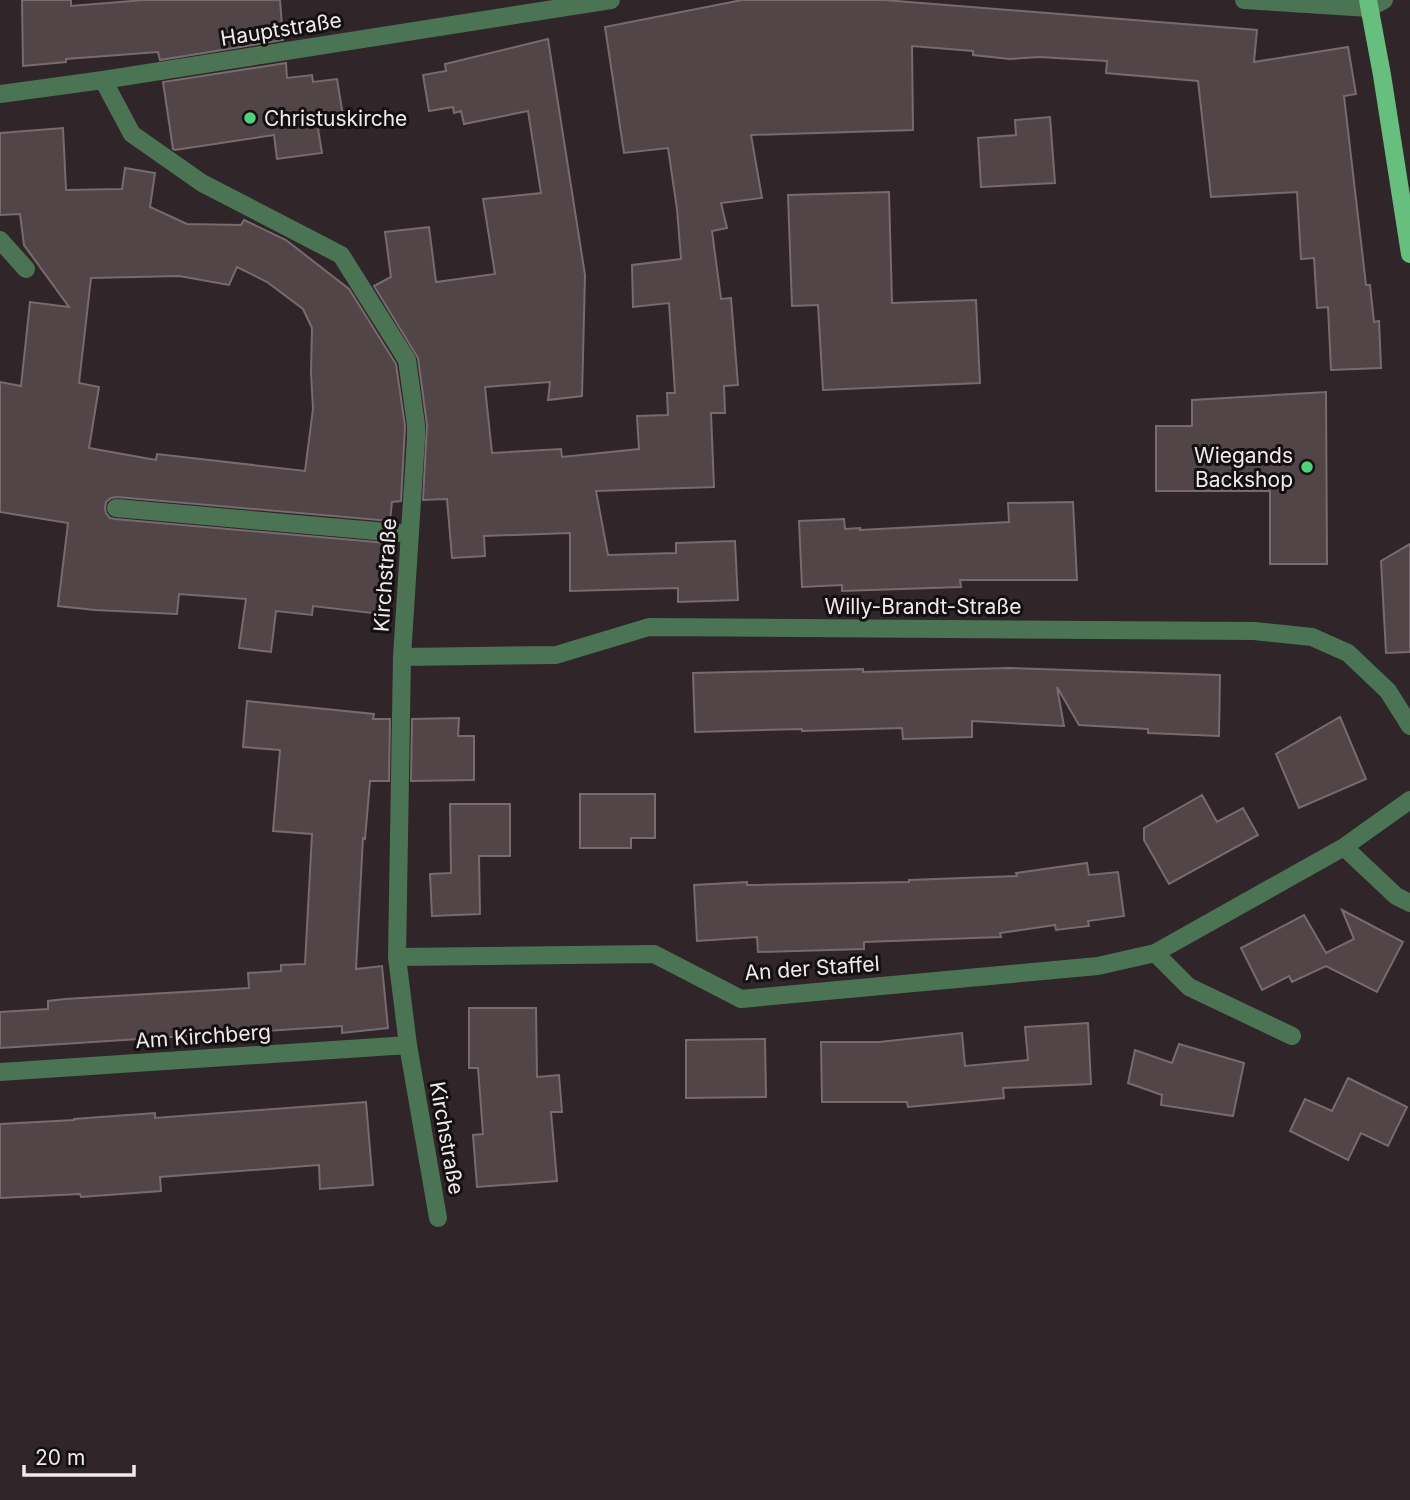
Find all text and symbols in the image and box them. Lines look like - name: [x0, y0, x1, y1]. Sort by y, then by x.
- street label: Hauptstraße: [219, 7, 343, 51]
- place label: Christuskirche: [264, 106, 407, 131]
- marker: Christuskirche: [242, 110, 258, 126]
- place label: Wiegands Backshop: [1194, 443, 1293, 492]
- marker: Wiegands Backshop: [1299, 459, 1315, 475]
- street label: Kirchstraße: [369, 517, 401, 633]
- street label: Willy-Brandt-Straße: [824, 594, 1022, 619]
- street label: An der Staffel: [744, 951, 880, 985]
- street label: Am Kirchberg: [134, 1019, 272, 1053]
- street label: Kirchstraße: [425, 1080, 469, 1196]
- scale bar: [24, 1434, 135, 1478]
- text: 20 m: [35, 1445, 85, 1470]

